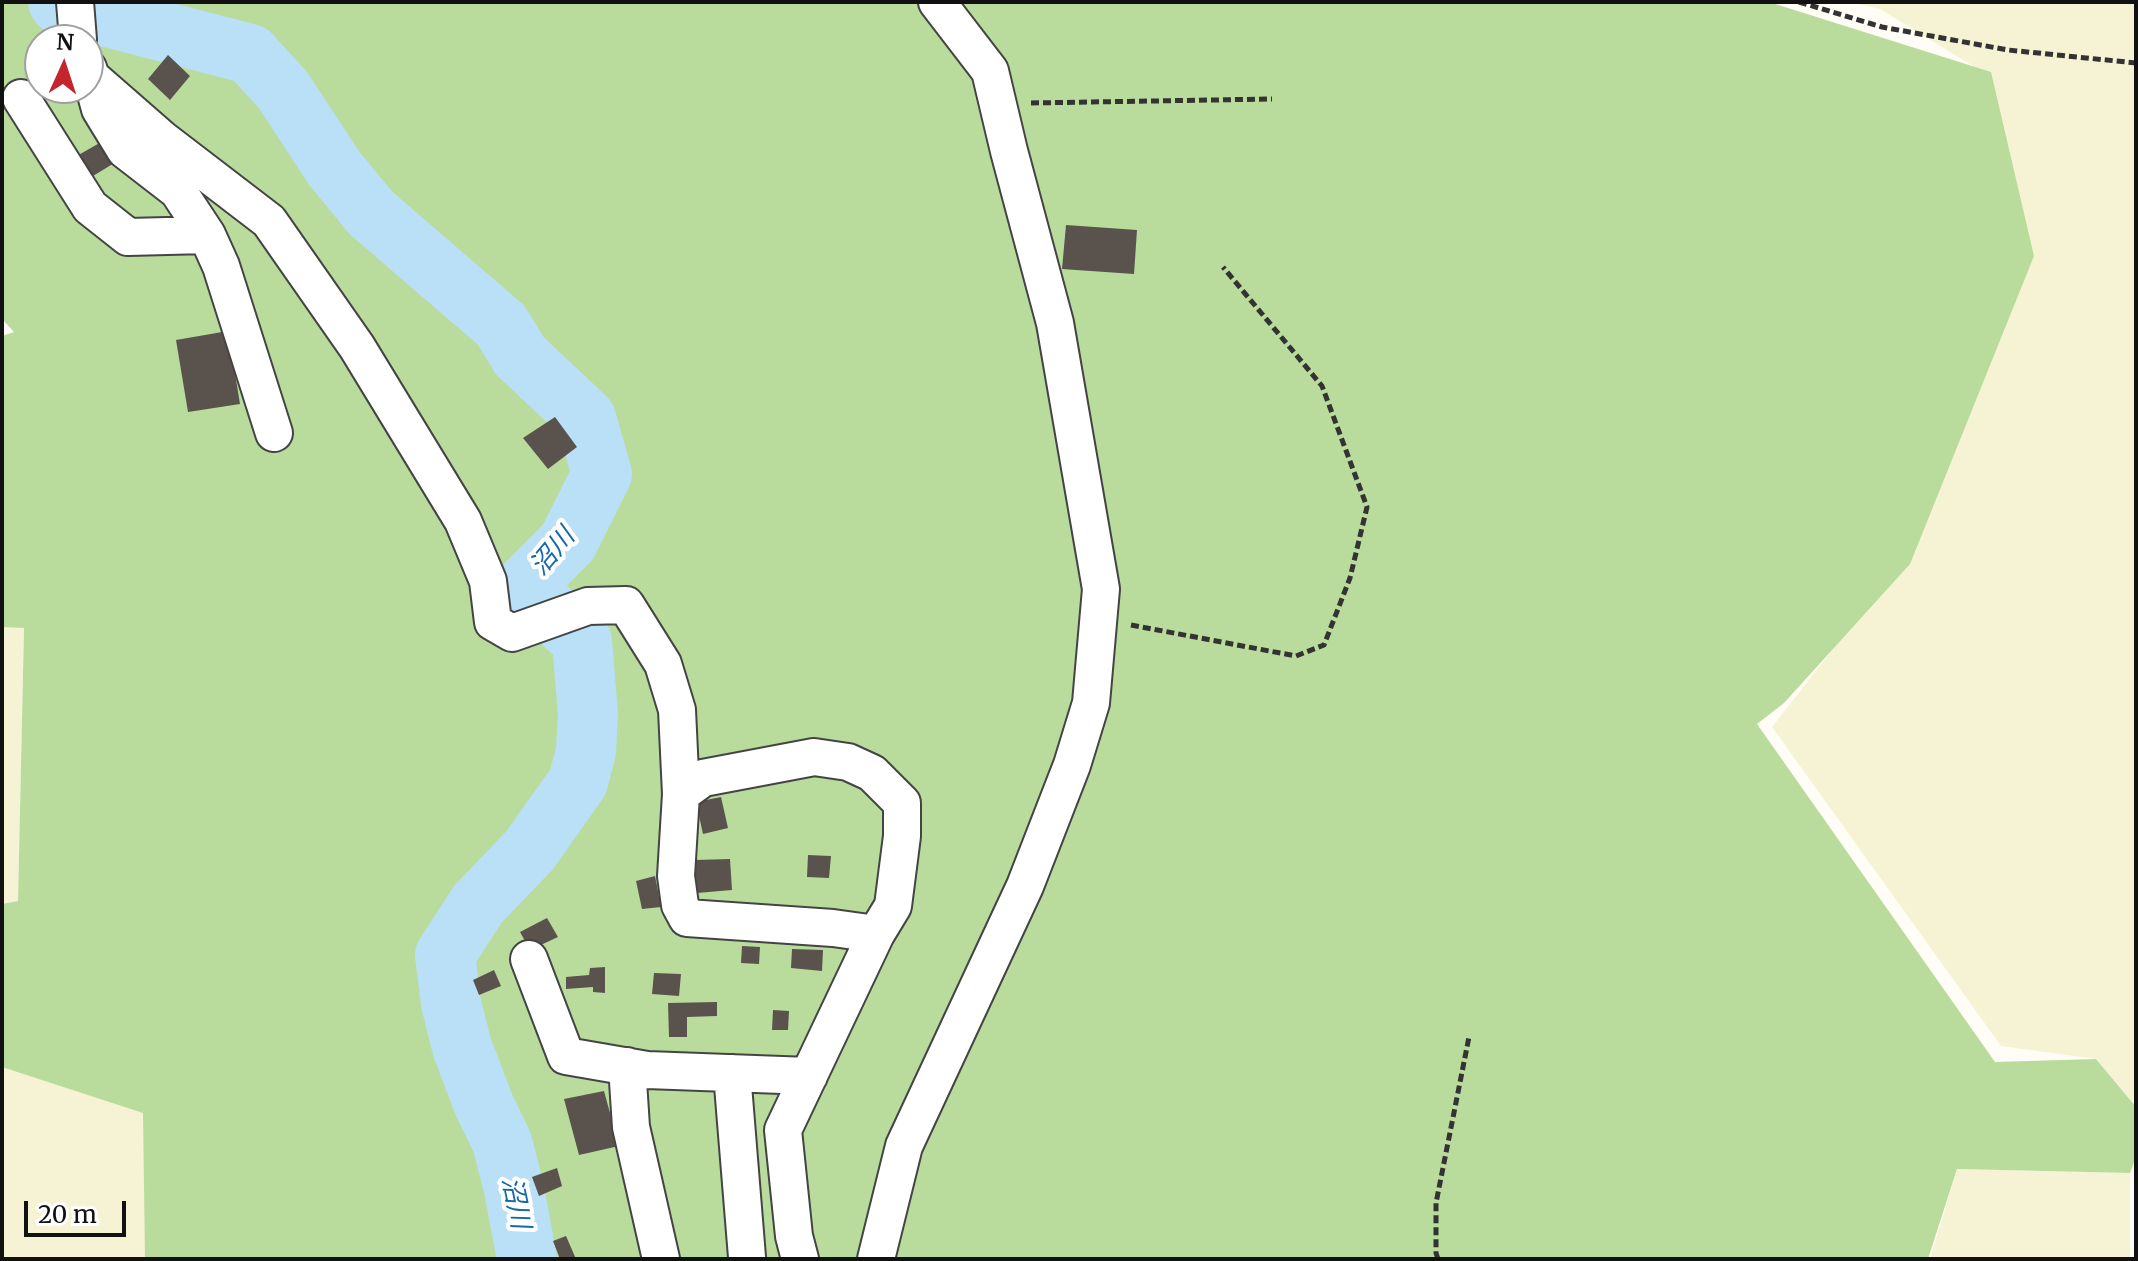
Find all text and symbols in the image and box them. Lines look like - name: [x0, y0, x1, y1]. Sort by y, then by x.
- north arrow: [24, 24, 104, 104]
- text: N: [56, 28, 75, 56]
- water label: 沼川: [524, 522, 582, 582]
- water label: 沼川: [494, 1174, 536, 1232]
- scale bar: [28, 1185, 130, 1235]
- text: 20 m: [38, 1199, 97, 1230]

